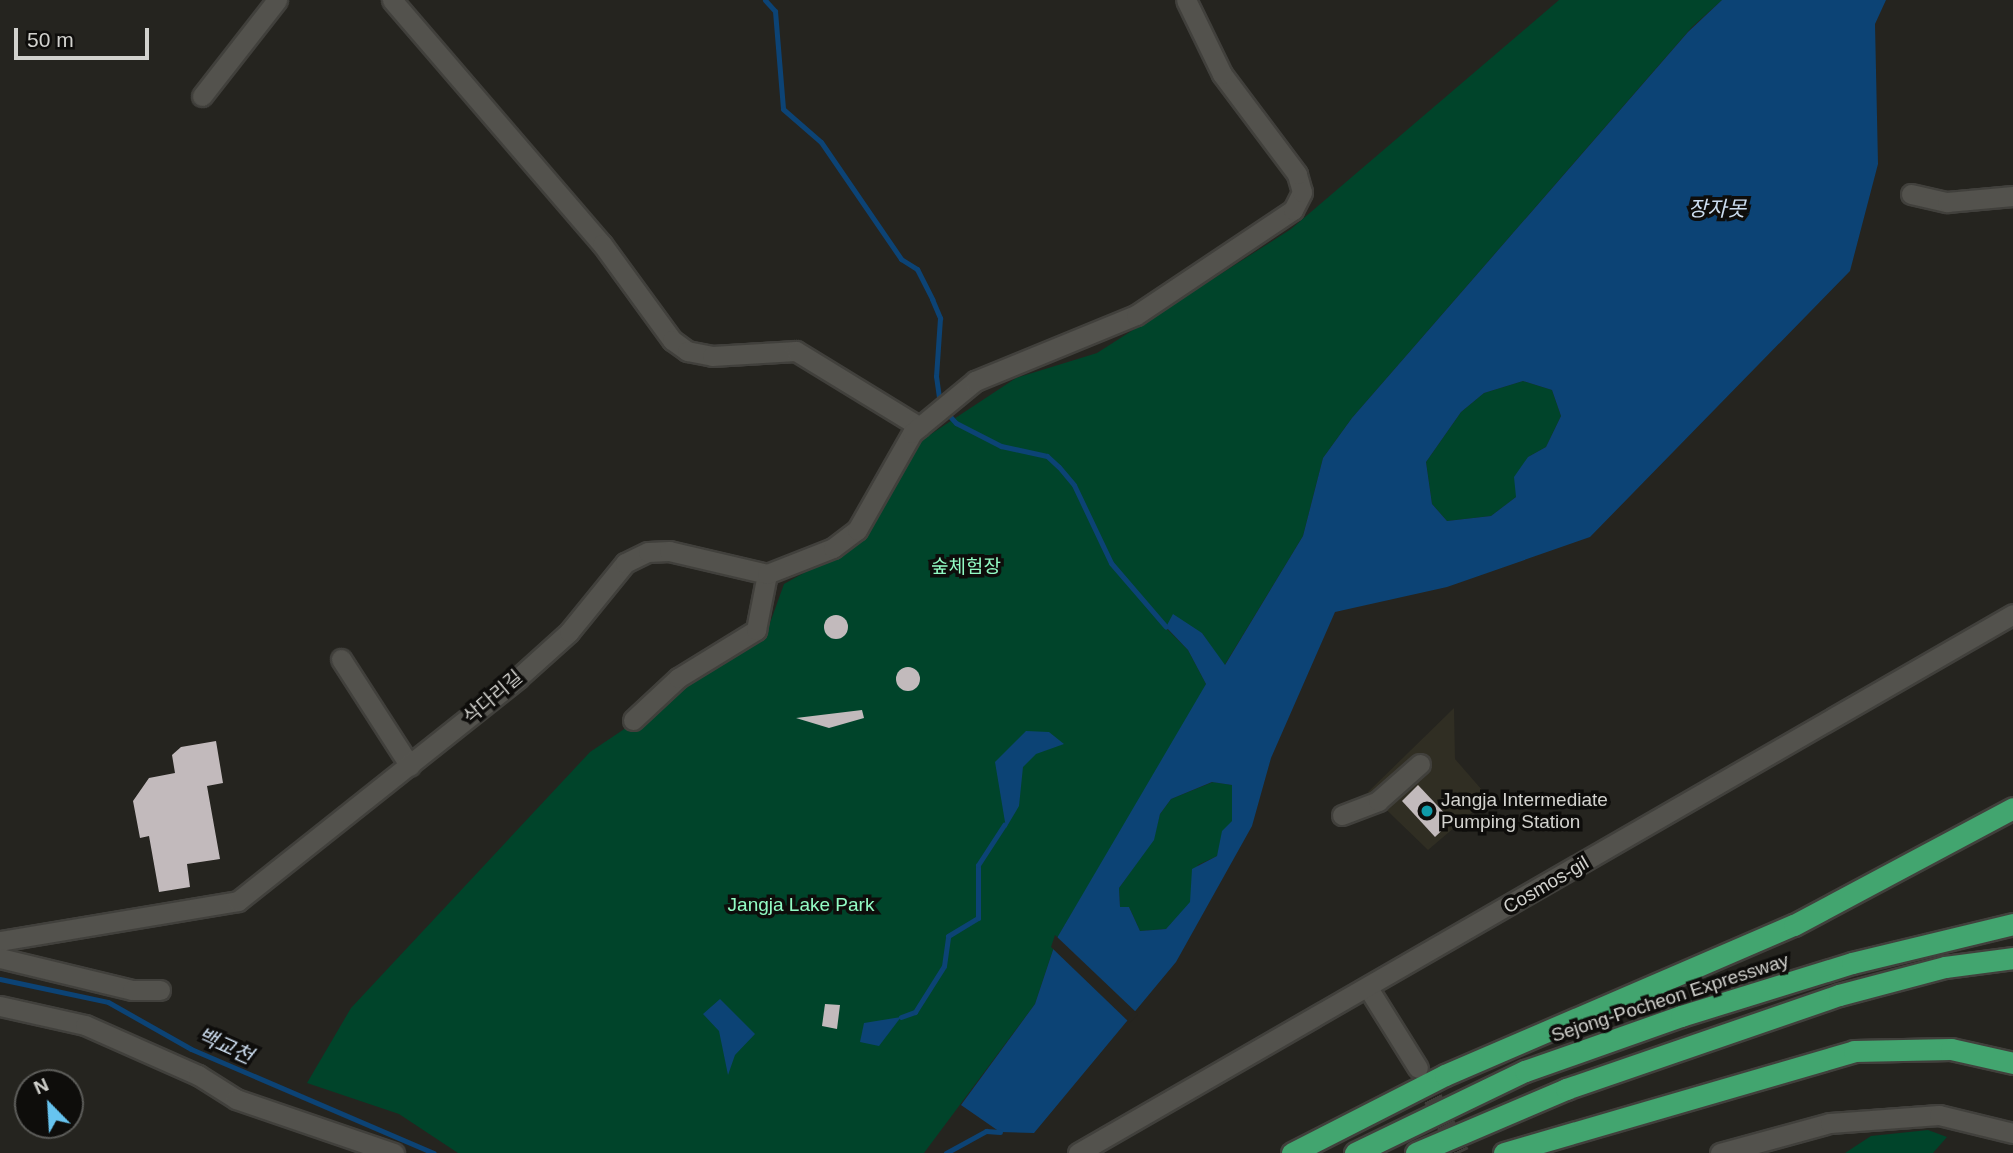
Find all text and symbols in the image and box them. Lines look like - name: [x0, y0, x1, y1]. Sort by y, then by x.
- scale bar: [18, 14, 152, 58]
- text: 50 m: [27, 28, 74, 51]
- water label: 장자못: [1688, 196, 1746, 222]
- park label: 숲체험장: [931, 556, 1001, 578]
- street label: 삭다리길: [459, 666, 527, 728]
- place label: Jangja Intermediate Pumping Station: [1441, 789, 1608, 833]
- marker: Jangja Intermediate Pumping Station: [1419, 803, 1435, 819]
- street label: Cosmos-gil: [1499, 851, 1593, 919]
- park label: Jangja Lake Park: [728, 894, 874, 916]
- street label: Sejong-Pocheon Expressway: [1548, 949, 1792, 1047]
- water label: 백교천: [193, 1023, 257, 1069]
- north arrow: [14, 1069, 84, 1139]
- text: N: [31, 1074, 52, 1099]

